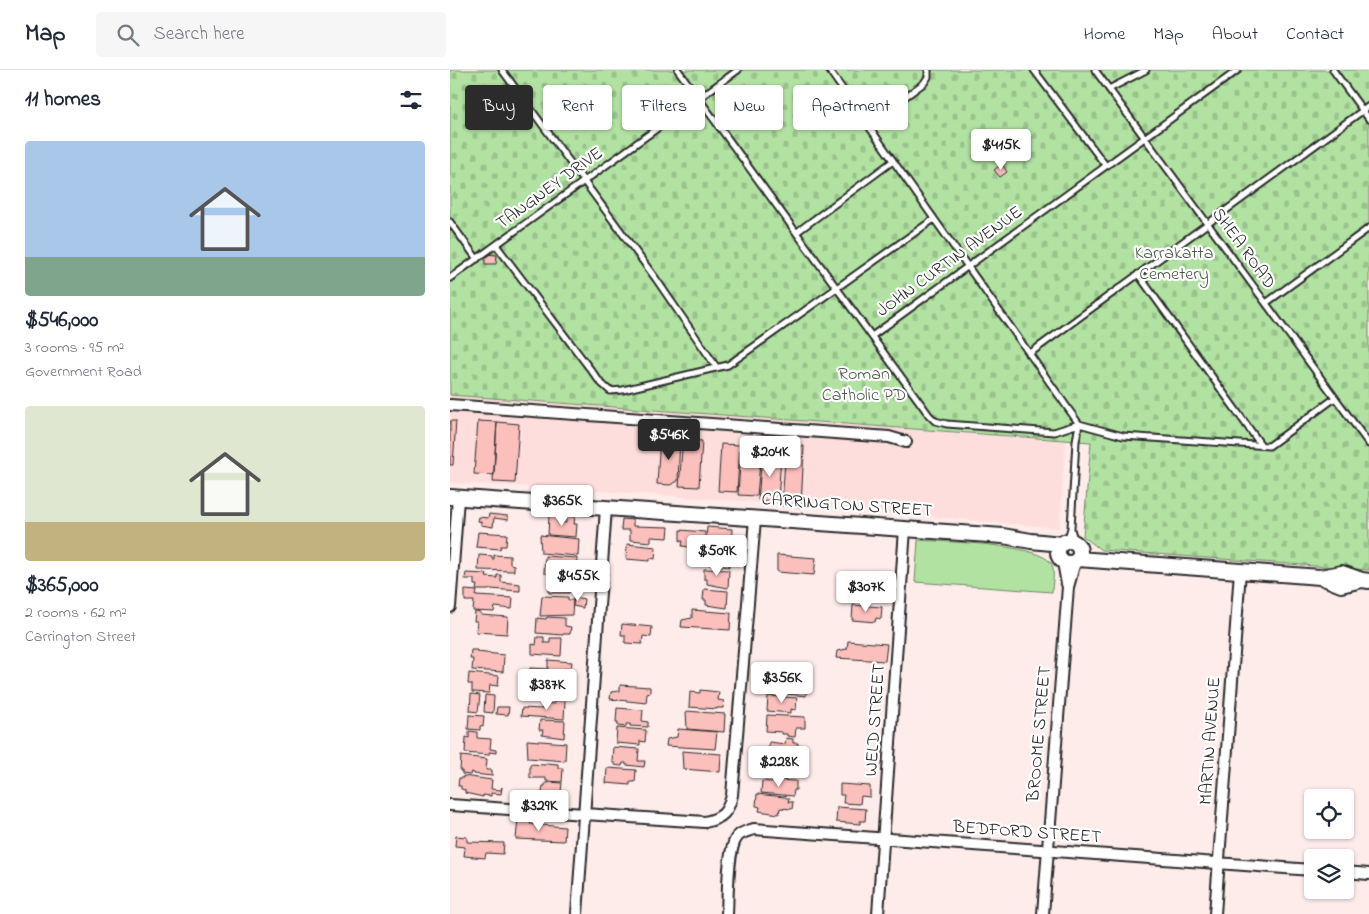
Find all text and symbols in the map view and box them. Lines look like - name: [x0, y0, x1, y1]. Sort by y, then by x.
- search box: [96, 12, 446, 57]
- text: Map: [25, 17, 66, 52]
- icon: search: [114, 21, 142, 49]
- text: Search here: [154, 21, 245, 48]
- text: Home: [1084, 22, 1125, 48]
- text: Map: [1153, 22, 1184, 48]
- text: About: [1212, 22, 1258, 48]
- text: Contact: [1286, 22, 1344, 48]
- text: 11 homes: [25, 85, 101, 115]
- chip: Buy: [465, 85, 533, 130]
- chip: Rent: [543, 85, 612, 130]
- chip: Filters: [622, 85, 705, 130]
- chip: New: [715, 85, 783, 130]
- chip: Apartment: [793, 85, 908, 130]
- icon: filters: [397, 86, 425, 114]
- pin: $415K: [966, 128, 1036, 171]
- text: $415K: [982, 133, 1020, 157]
- street label: TANGNEY DRIVE: [491, 141, 609, 237]
- icon: home: [180, 174, 270, 264]
- street label: JOHN CURTIN AVENUE: [872, 200, 1029, 324]
- street label: SHEA ROAD: [1205, 203, 1281, 295]
- park label: Karrakatta Cemetery: [1135, 241, 1213, 288]
- text: $546,000: [25, 306, 98, 336]
- text: 3 rooms · 95 m²: [25, 336, 124, 360]
- text: Government Road: [25, 360, 142, 384]
- park label: Roman Catholic PD: [822, 362, 906, 409]
- pin: $546K: [634, 418, 704, 461]
- text: $546K: [649, 423, 689, 447]
- pin: $204K: [735, 436, 805, 478]
- icon: home: [180, 439, 270, 529]
- text: $204K: [751, 440, 789, 464]
- pin: $365K: [527, 484, 597, 527]
- street label: CARRINGTON STREET: [761, 487, 933, 525]
- text: $365K: [542, 489, 582, 513]
- pin: $509K: [682, 534, 752, 577]
- text: $509K: [698, 539, 736, 563]
- pin: $455K: [543, 560, 613, 602]
- text: $455K: [557, 564, 599, 588]
- pin: $307K: [831, 570, 901, 613]
- text: $365,000: [25, 571, 98, 601]
- text: $307K: [847, 575, 885, 599]
- text: 2 rooms · 62 m²: [25, 601, 127, 625]
- text: Carrington Street: [25, 625, 136, 649]
- pin: $356K: [747, 662, 817, 704]
- street label: WELD STREET: [859, 663, 893, 777]
- street label: BROOME STREET: [1021, 665, 1059, 804]
- text: $356K: [762, 666, 802, 690]
- pin: $387K: [512, 668, 582, 711]
- text: $387K: [529, 673, 565, 697]
- street label: MARTIN AVENUE: [1194, 676, 1228, 806]
- pin: $228K: [744, 746, 814, 788]
- text: $228K: [759, 750, 799, 774]
- map controls: [1304, 789, 1354, 899]
- button: locate: [1304, 789, 1354, 839]
- pin: $329K: [504, 790, 574, 832]
- text: $329K: [521, 794, 557, 818]
- street label: BEDFORD STREET: [951, 815, 1102, 851]
- button: layers: [1304, 849, 1354, 899]

